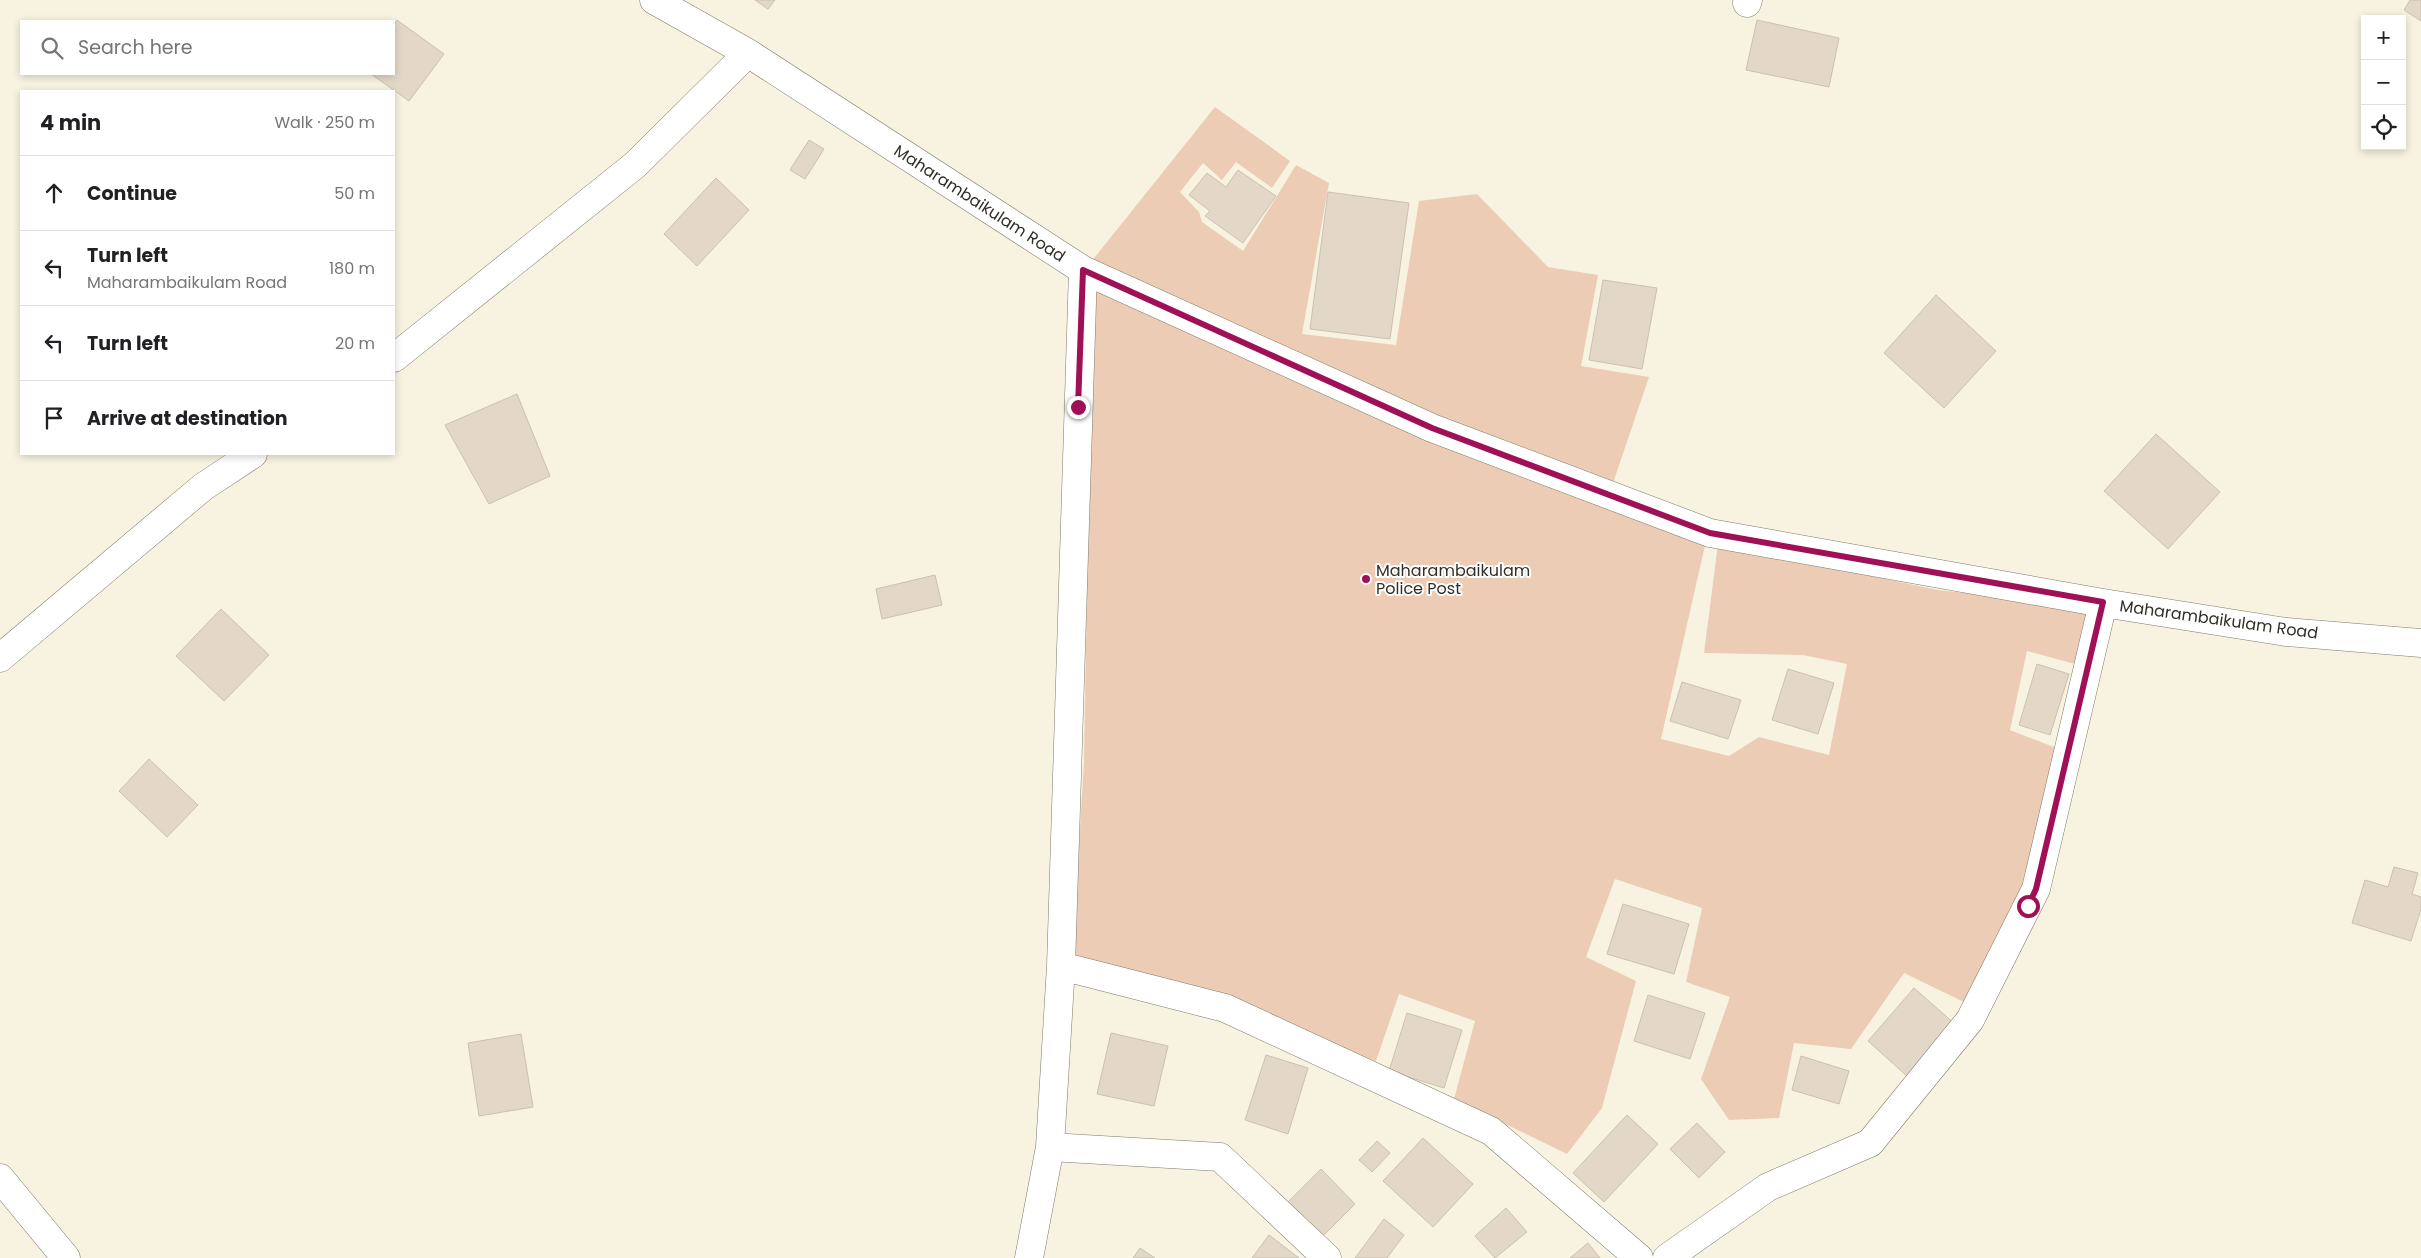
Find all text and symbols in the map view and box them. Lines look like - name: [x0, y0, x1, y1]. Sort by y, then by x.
- map controls: [2361, 15, 2406, 150]
- button: +: [2361, 15, 2406, 60]
- search box: [20, 20, 395, 75]
- icon: search: [38, 34, 66, 62]
- text: Search here: [78, 34, 192, 61]
- button: −: [2361, 60, 2406, 105]
- button: locate: [2361, 105, 2406, 150]
- text: 4 min: [40, 108, 101, 137]
- text: Walk · 250 m: [274, 111, 375, 134]
- street label: Maharambaikulam Road: [890, 139, 1070, 268]
- icon: ahead: [40, 179, 68, 207]
- text: Continue: [87, 180, 177, 207]
- text: 50 m: [334, 182, 375, 205]
- text: Turn left: [87, 242, 168, 269]
- icon: left: [40, 254, 68, 282]
- text: 180 m: [329, 257, 375, 280]
- text: Maharambaikulam Road: [87, 271, 287, 294]
- icon: left: [40, 329, 68, 357]
- text: Turn left: [87, 330, 168, 357]
- text: 20 m: [335, 332, 375, 355]
- route end: [1067, 396, 1090, 419]
- icon: arrive: [40, 404, 68, 432]
- text: Arrive at destination: [87, 405, 288, 432]
- place label: Maharambaikulam Police Post: [1376, 559, 1530, 600]
- marker: Maharambaikulam Police Post: [1360, 573, 1372, 585]
- street label: Maharambaikulam Road: [2118, 594, 2320, 645]
- route start: [2017, 895, 2040, 918]

